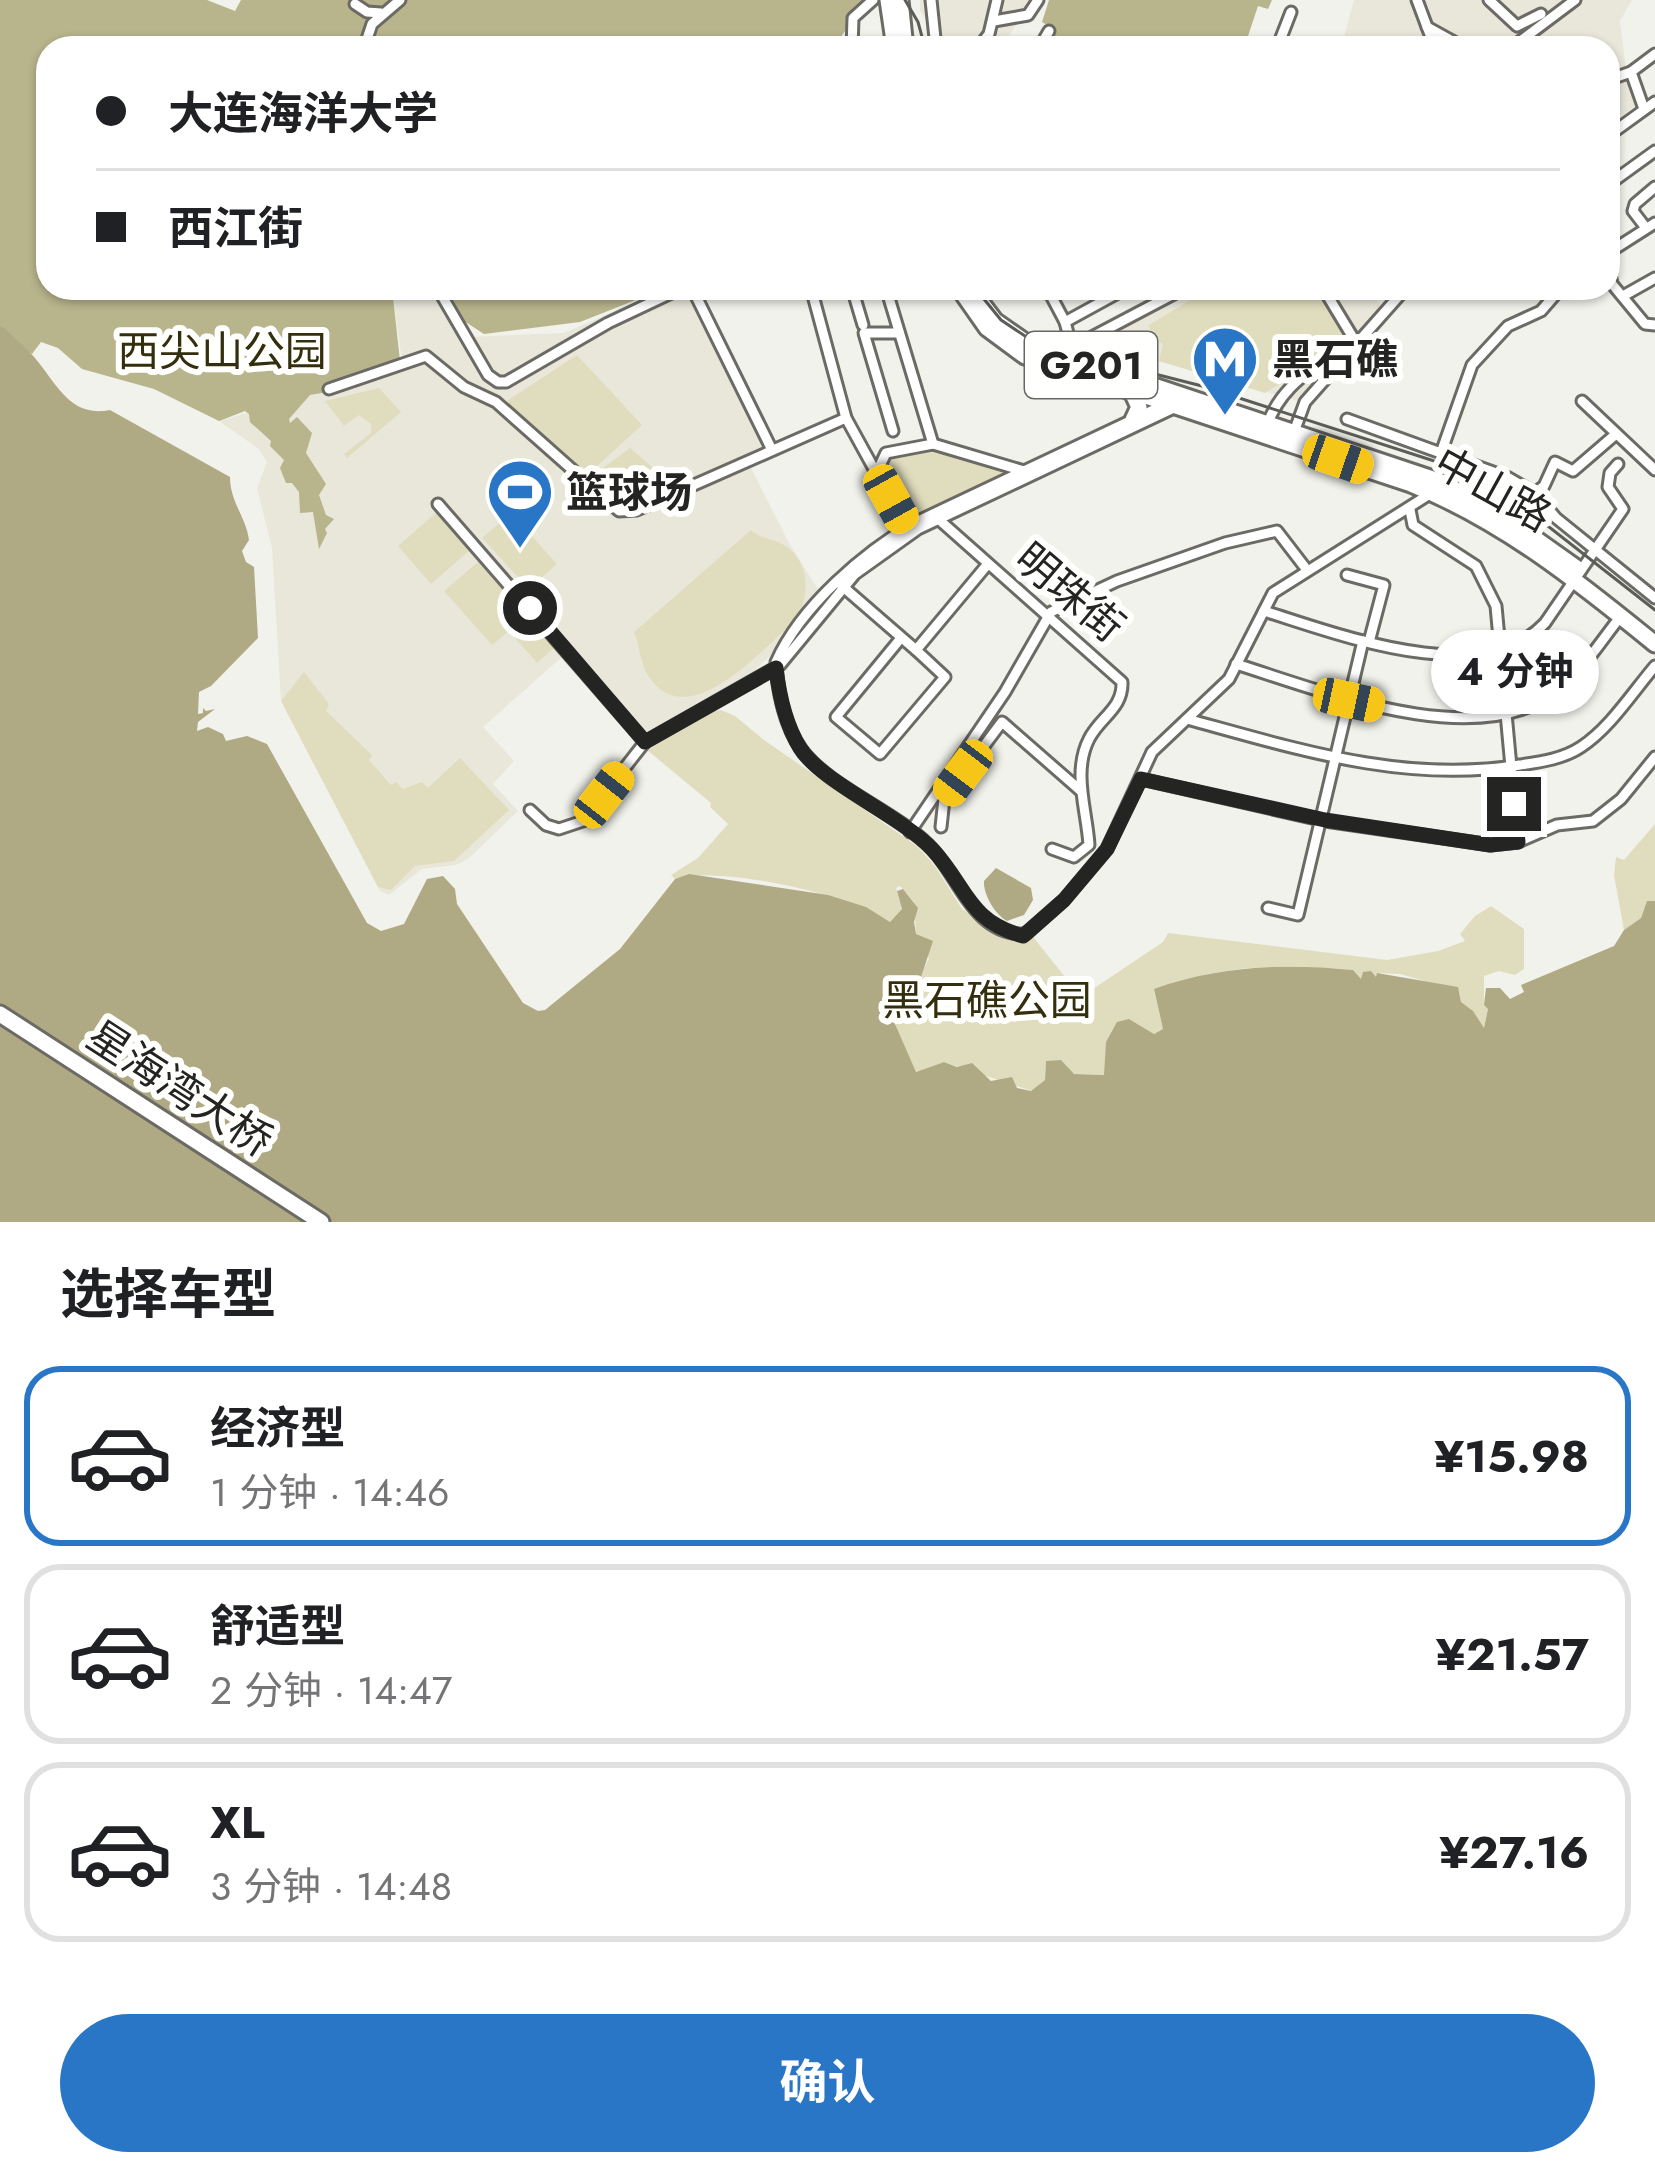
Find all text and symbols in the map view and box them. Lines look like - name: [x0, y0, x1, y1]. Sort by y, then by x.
- text: 大连海洋大学: [168, 81, 438, 146]
- text: 西江街: [168, 196, 303, 261]
- park label: 西尖山公园: [117, 321, 327, 382]
- metro station icon: 黑石礁: [1190, 324, 1260, 418]
- place label: 黑石礁: [1272, 329, 1398, 390]
- road number: G201: [1025, 332, 1157, 398]
- car: [1298, 430, 1378, 488]
- street label: 中山路: [1423, 432, 1563, 547]
- sports icon: 篮球场: [485, 457, 555, 551]
- car: [858, 459, 924, 539]
- place label: 篮球场: [566, 462, 692, 523]
- street label: 明珠街: [1002, 529, 1138, 656]
- route start: [503, 581, 557, 635]
- callout: 4 分钟: [1430, 630, 1598, 714]
- text: 4 分钟: [1457, 643, 1573, 700]
- car: [1310, 675, 1388, 725]
- car: [927, 733, 999, 813]
- car: [568, 756, 640, 834]
- route end: [1487, 777, 1541, 831]
- park label: 黑石礁公园: [882, 970, 1092, 1031]
- street label: 星海湾大桥: [75, 1006, 284, 1171]
- text: 选择车型: [60, 1255, 276, 1333]
- text: 经济型: [210, 1396, 345, 1461]
- icon: car: [66, 1402, 174, 1510]
- text: ¥15.98: [1434, 1424, 1589, 1489]
- text: 1 分钟 · 14:46: [210, 1464, 450, 1521]
- text: 舒适型: [210, 1594, 345, 1659]
- icon: car: [66, 1600, 174, 1708]
- text: ¥21.57: [1436, 1622, 1589, 1687]
- text: 2 分钟 · 14:47: [210, 1662, 452, 1719]
- text: XL: [210, 1790, 265, 1855]
- icon: car: [66, 1798, 174, 1906]
- text: ¥27.16: [1439, 1820, 1589, 1885]
- text: 3 分钟 · 14:48: [210, 1858, 452, 1915]
- button: 确认: [60, 2014, 1595, 2152]

